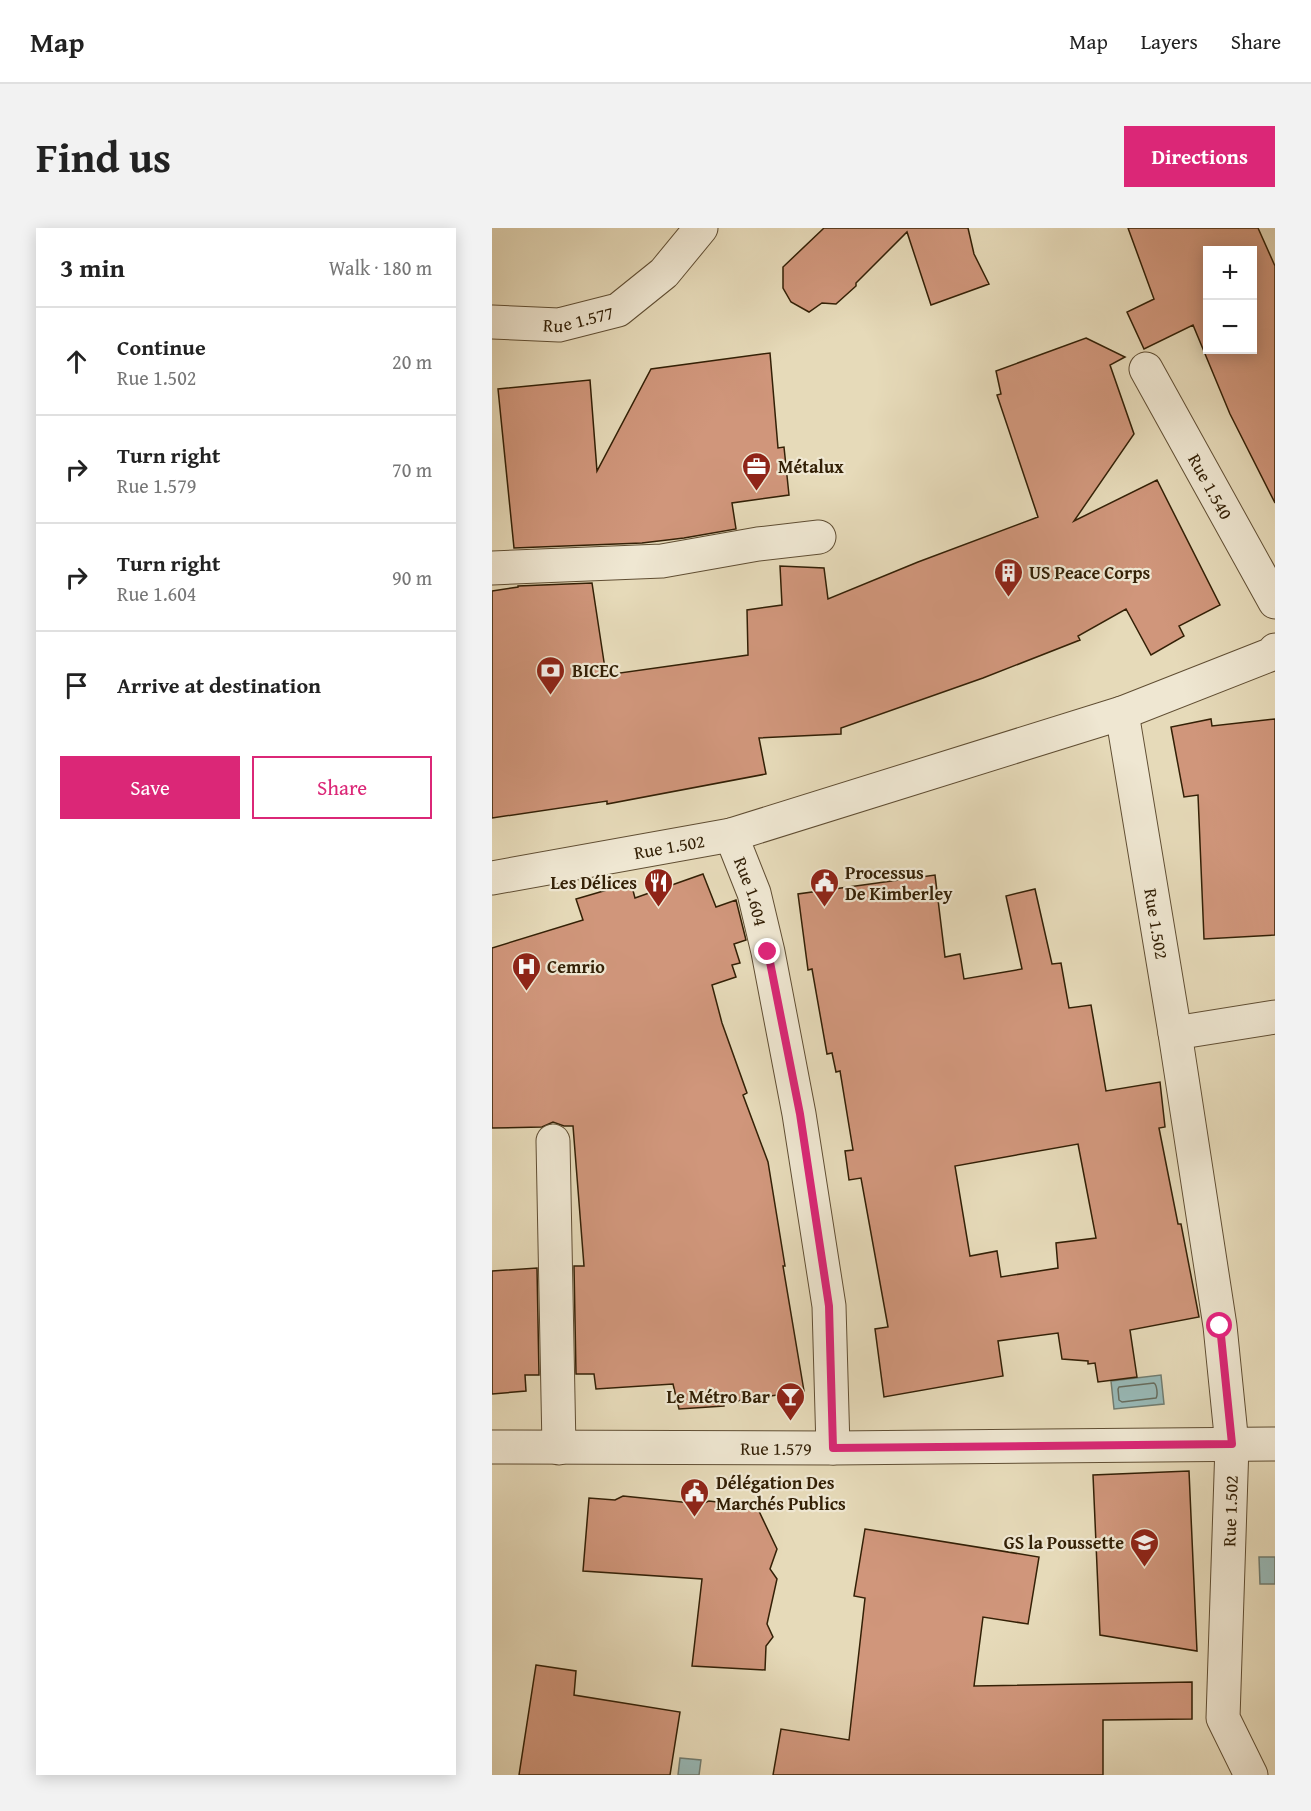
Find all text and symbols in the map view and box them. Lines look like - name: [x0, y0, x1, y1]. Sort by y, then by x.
- text: Map: [30, 21, 84, 62]
- text: Map: [1069, 26, 1108, 57]
- text: Layers: [1141, 26, 1198, 57]
- text: Share: [1231, 26, 1281, 57]
- text: Find us: [36, 126, 171, 187]
- button: Directions: [1124, 126, 1275, 187]
- map controls: [1203, 246, 1257, 354]
- button: +: [1203, 246, 1257, 300]
- text: 3 min: [60, 248, 125, 287]
- text: Walk · 180 m: [329, 253, 432, 282]
- street label: Rue 1.577: [543, 298, 616, 339]
- button: −: [1203, 300, 1257, 354]
- text: Continue: [117, 331, 206, 363]
- icon: ahead: [60, 345, 93, 378]
- text: 20 m: [392, 347, 432, 376]
- text: Rue 1.502: [117, 363, 197, 392]
- text: Turn right: [117, 439, 220, 471]
- street label: Rue 1.540: [1182, 448, 1240, 524]
- office icon: Métalux: [741, 450, 773, 492]
- icon: right: [60, 453, 93, 486]
- place label: Métalux: [778, 453, 844, 480]
- text: 70 m: [392, 455, 432, 484]
- text: Rue 1.579: [117, 471, 197, 500]
- text: Turn right: [117, 547, 220, 579]
- building icon: US Peace Corps: [992, 556, 1024, 598]
- place label: US Peace Corps: [1029, 559, 1150, 586]
- icon: right: [60, 561, 93, 594]
- text: 90 m: [392, 563, 432, 592]
- text: Rue 1.604: [117, 579, 197, 608]
- bank icon: BICEC: [535, 654, 567, 696]
- place label: BICEC: [572, 657, 619, 684]
- icon: arrive: [60, 669, 93, 702]
- text: Arrive at destination: [117, 669, 321, 701]
- button: Save: [60, 756, 240, 819]
- button: Share: [252, 756, 432, 819]
- street label: Rue 1.502: [632, 827, 707, 866]
- street label: Rue 1.604: [727, 853, 775, 929]
- place label: Processus De Kimberley: [845, 859, 953, 907]
- restaurant icon: Les Délices: [642, 866, 674, 908]
- public building icon: Processus De Kimberley: [808, 866, 840, 908]
- place label: Les Délices: [550, 869, 637, 896]
- street label: Rue 1.502: [1138, 886, 1176, 961]
- route end: [754, 938, 780, 964]
- hospital icon: Cemrio: [510, 950, 542, 992]
- place label: Cemrio: [547, 953, 605, 980]
- route start: [1206, 1312, 1232, 1338]
- bar icon: Le Métro Bar: [775, 1380, 807, 1422]
- place label: Le Métro Bar: [667, 1383, 771, 1410]
- street label: Rue 1.579: [740, 1434, 812, 1461]
- place label: Délégation Des Marchés Publics: [716, 1469, 846, 1517]
- street label: Rue 1.502: [1215, 1475, 1245, 1547]
- public building icon: Délégation Des Marchés Publics: [679, 1476, 711, 1518]
- school or university icon: GS la Poussette: [1129, 1526, 1161, 1568]
- place label: GS la Poussette: [1004, 1529, 1124, 1556]

